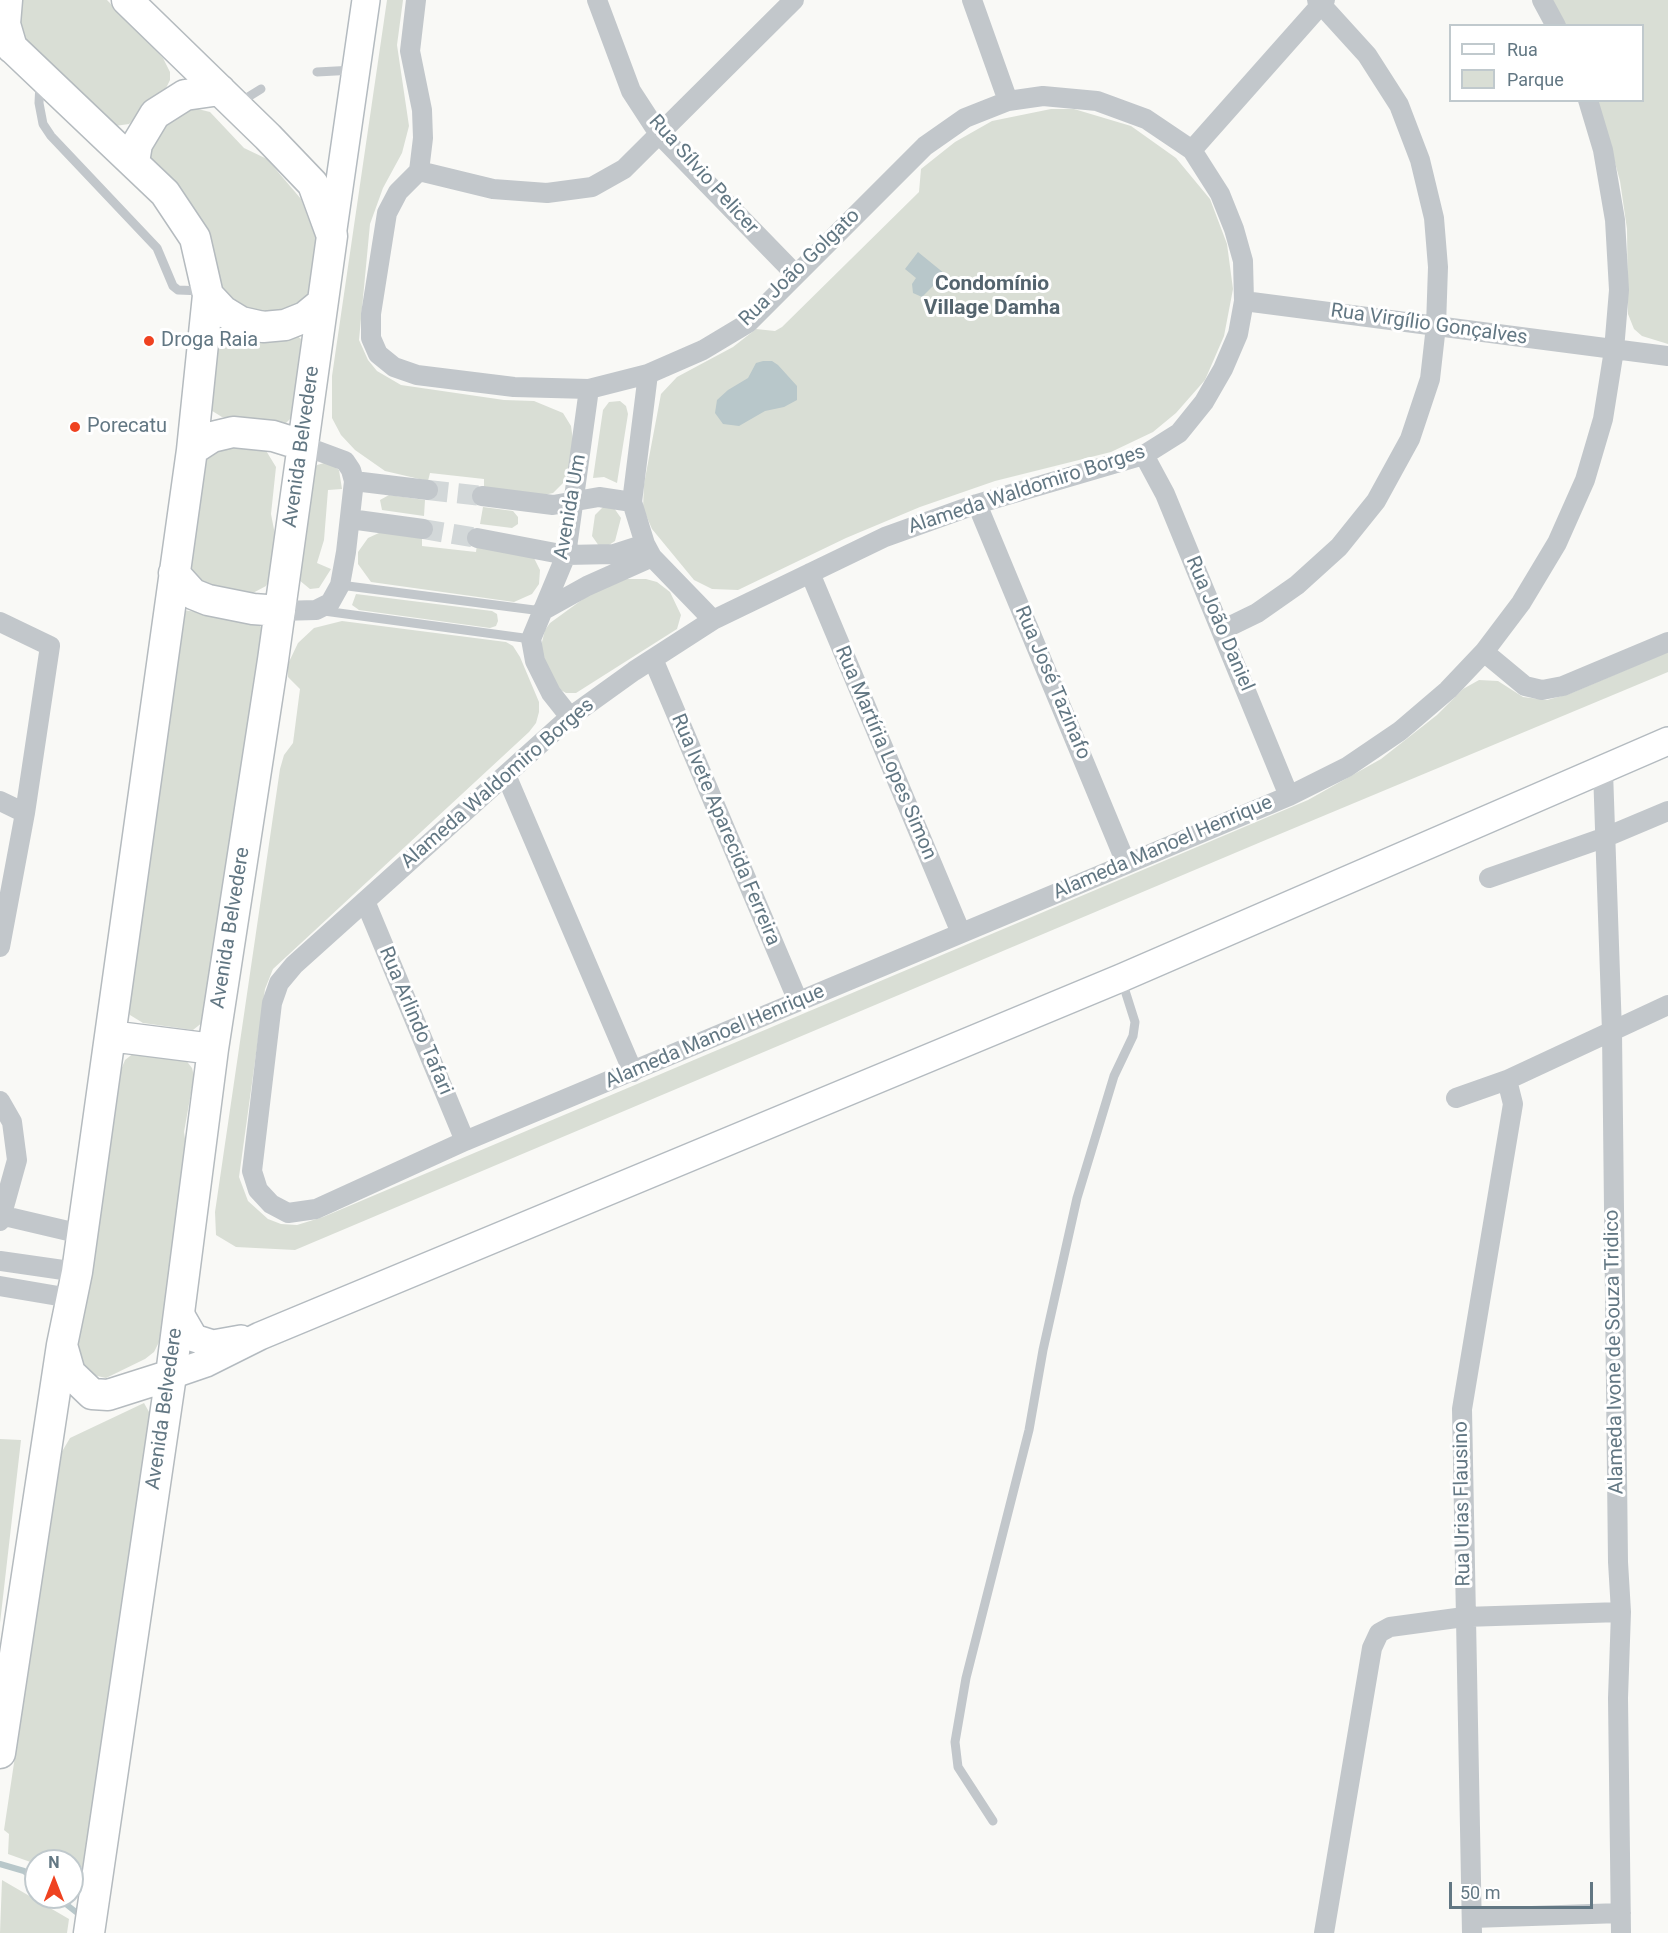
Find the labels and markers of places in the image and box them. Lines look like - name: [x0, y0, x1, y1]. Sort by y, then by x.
- place label: Droga Raia: [161, 329, 258, 353]
- marker: Droga Raia: [142, 334, 156, 348]
- place label: Porecatu: [87, 415, 167, 439]
- marker: Porecatu: [68, 420, 82, 434]

